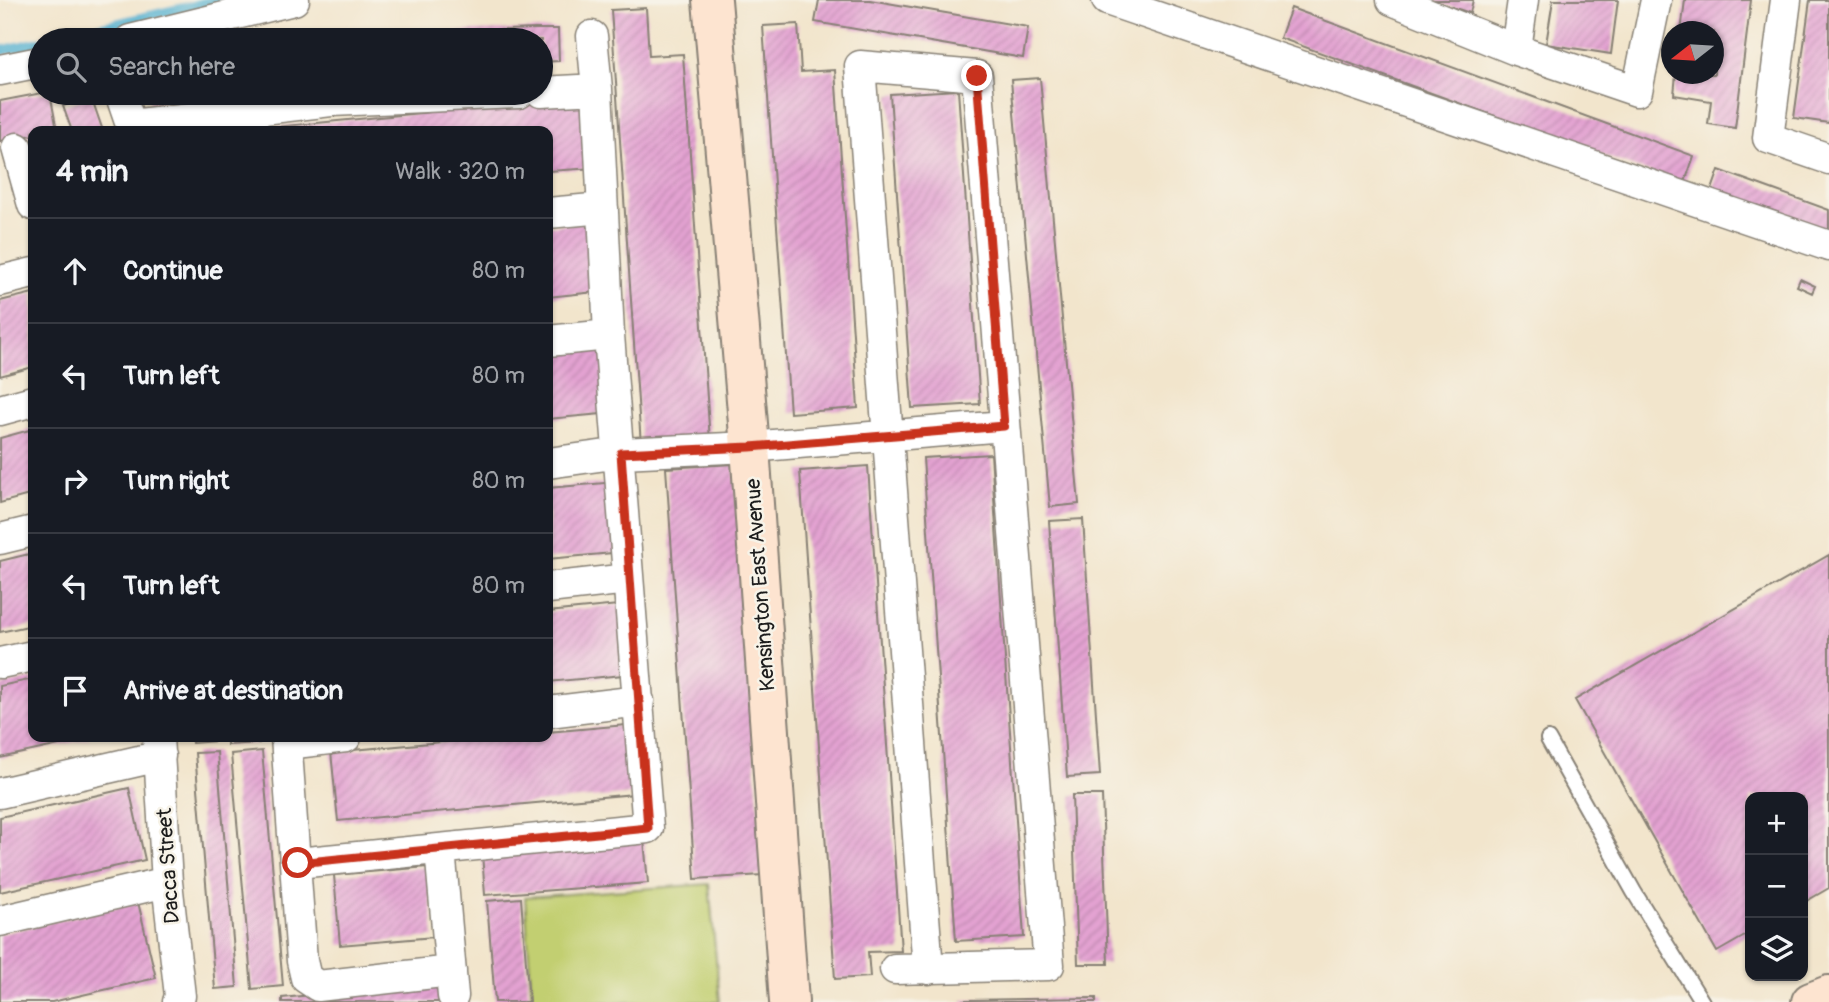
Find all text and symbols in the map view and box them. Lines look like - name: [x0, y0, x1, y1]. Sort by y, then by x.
- north arrow: [1661, 21, 1724, 84]
- search box: [28, 28, 553, 105]
- icon: search: [52, 48, 90, 86]
- text: Search here: [108, 51, 235, 83]
- route end: [961, 60, 992, 91]
- text: 4 min: [56, 153, 129, 190]
- text: Walk · 320 m: [395, 157, 525, 186]
- icon: ahead: [56, 252, 94, 290]
- text: Continue: [123, 255, 223, 287]
- text: 80 m: [472, 256, 525, 285]
- icon: left: [56, 357, 94, 395]
- text: Turn left: [123, 360, 219, 392]
- text: 80 m: [472, 361, 525, 390]
- icon: right: [56, 462, 94, 500]
- text: Turn right: [123, 465, 229, 497]
- text: 80 m: [472, 466, 525, 495]
- street label: Kensington East Avenue: [740, 477, 781, 692]
- icon: left: [56, 567, 94, 605]
- text: Turn left: [123, 570, 219, 602]
- text: 80 m: [472, 571, 525, 600]
- icon: arrive: [56, 672, 94, 710]
- text: Arrive at destination: [123, 675, 343, 707]
- map controls: [1745, 792, 1808, 981]
- button: +: [1745, 792, 1808, 855]
- street label: Dacca Street: [151, 807, 186, 925]
- route start: [282, 847, 313, 878]
- button: −: [1745, 855, 1808, 918]
- button: layers: [1745, 918, 1808, 981]

